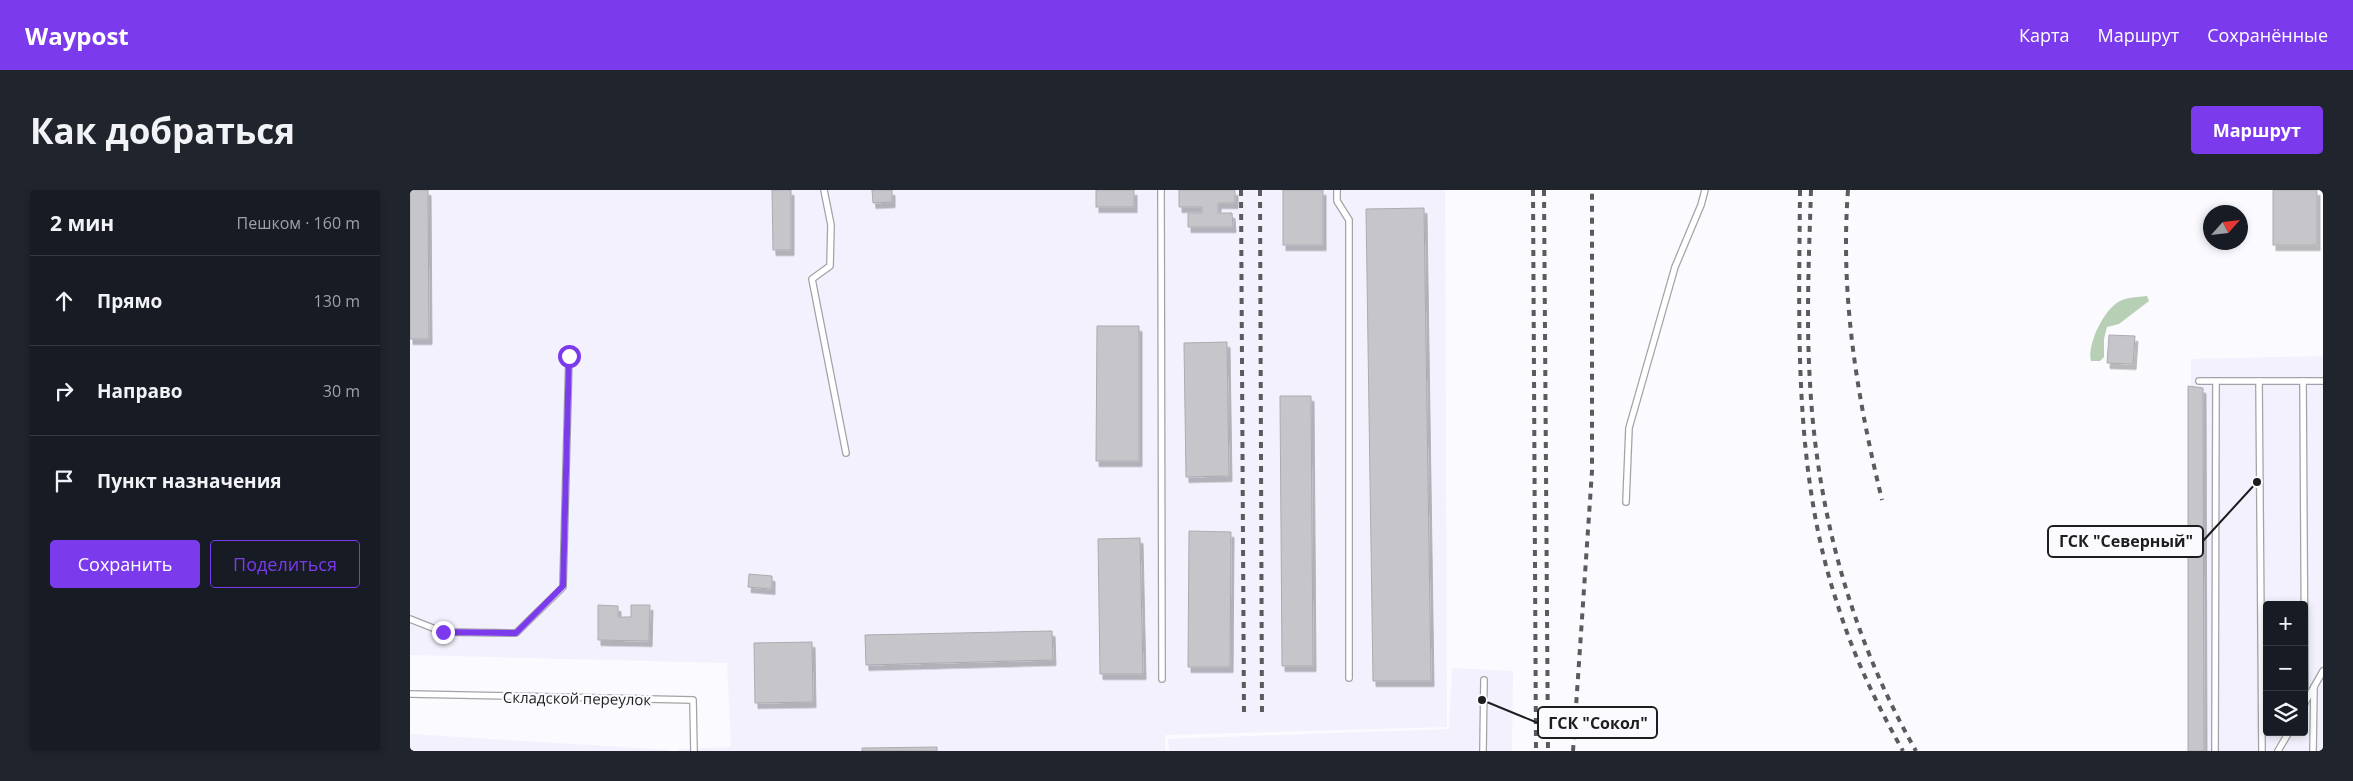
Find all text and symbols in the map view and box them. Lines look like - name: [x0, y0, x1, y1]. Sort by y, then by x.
- text: Waypost: [25, 19, 129, 52]
- text: Карта: [2019, 23, 2069, 47]
- text: Маршрут: [2097, 23, 2179, 47]
- text: Сохранённые: [2207, 23, 2328, 47]
- button: Маршрут: [2191, 106, 2323, 154]
- text: Как добраться: [30, 107, 295, 154]
- north arrow: [2203, 205, 2248, 250]
- text: 2 мин: [50, 209, 114, 237]
- text: Пешком · 160 m: [237, 212, 360, 234]
- icon: ahead: [50, 287, 78, 315]
- text: Прямо: [97, 288, 162, 314]
- text: 130 m: [314, 290, 360, 312]
- route start: [558, 345, 581, 368]
- icon: right: [50, 377, 78, 405]
- text: Направо: [97, 378, 183, 404]
- text: 30 m: [323, 380, 360, 402]
- icon: arrive: [50, 467, 78, 495]
- text: Пункт назначения: [97, 468, 282, 494]
- callout: ГСК "Северный": [2048, 526, 2203, 557]
- text: ГСК "Северный": [2059, 530, 2193, 552]
- button: Сохранить: [50, 540, 200, 588]
- button: Поделиться: [210, 540, 360, 588]
- map controls: [2263, 601, 2308, 736]
- button: +: [2263, 601, 2308, 646]
- route end: [432, 621, 455, 644]
- button: −: [2263, 646, 2308, 691]
- street label: Складской переулок: [503, 687, 652, 709]
- button: layers: [2263, 691, 2308, 736]
- callout: ГСК "Сокол": [1538, 707, 1657, 738]
- text: ГСК "Сокол": [1548, 712, 1648, 734]

